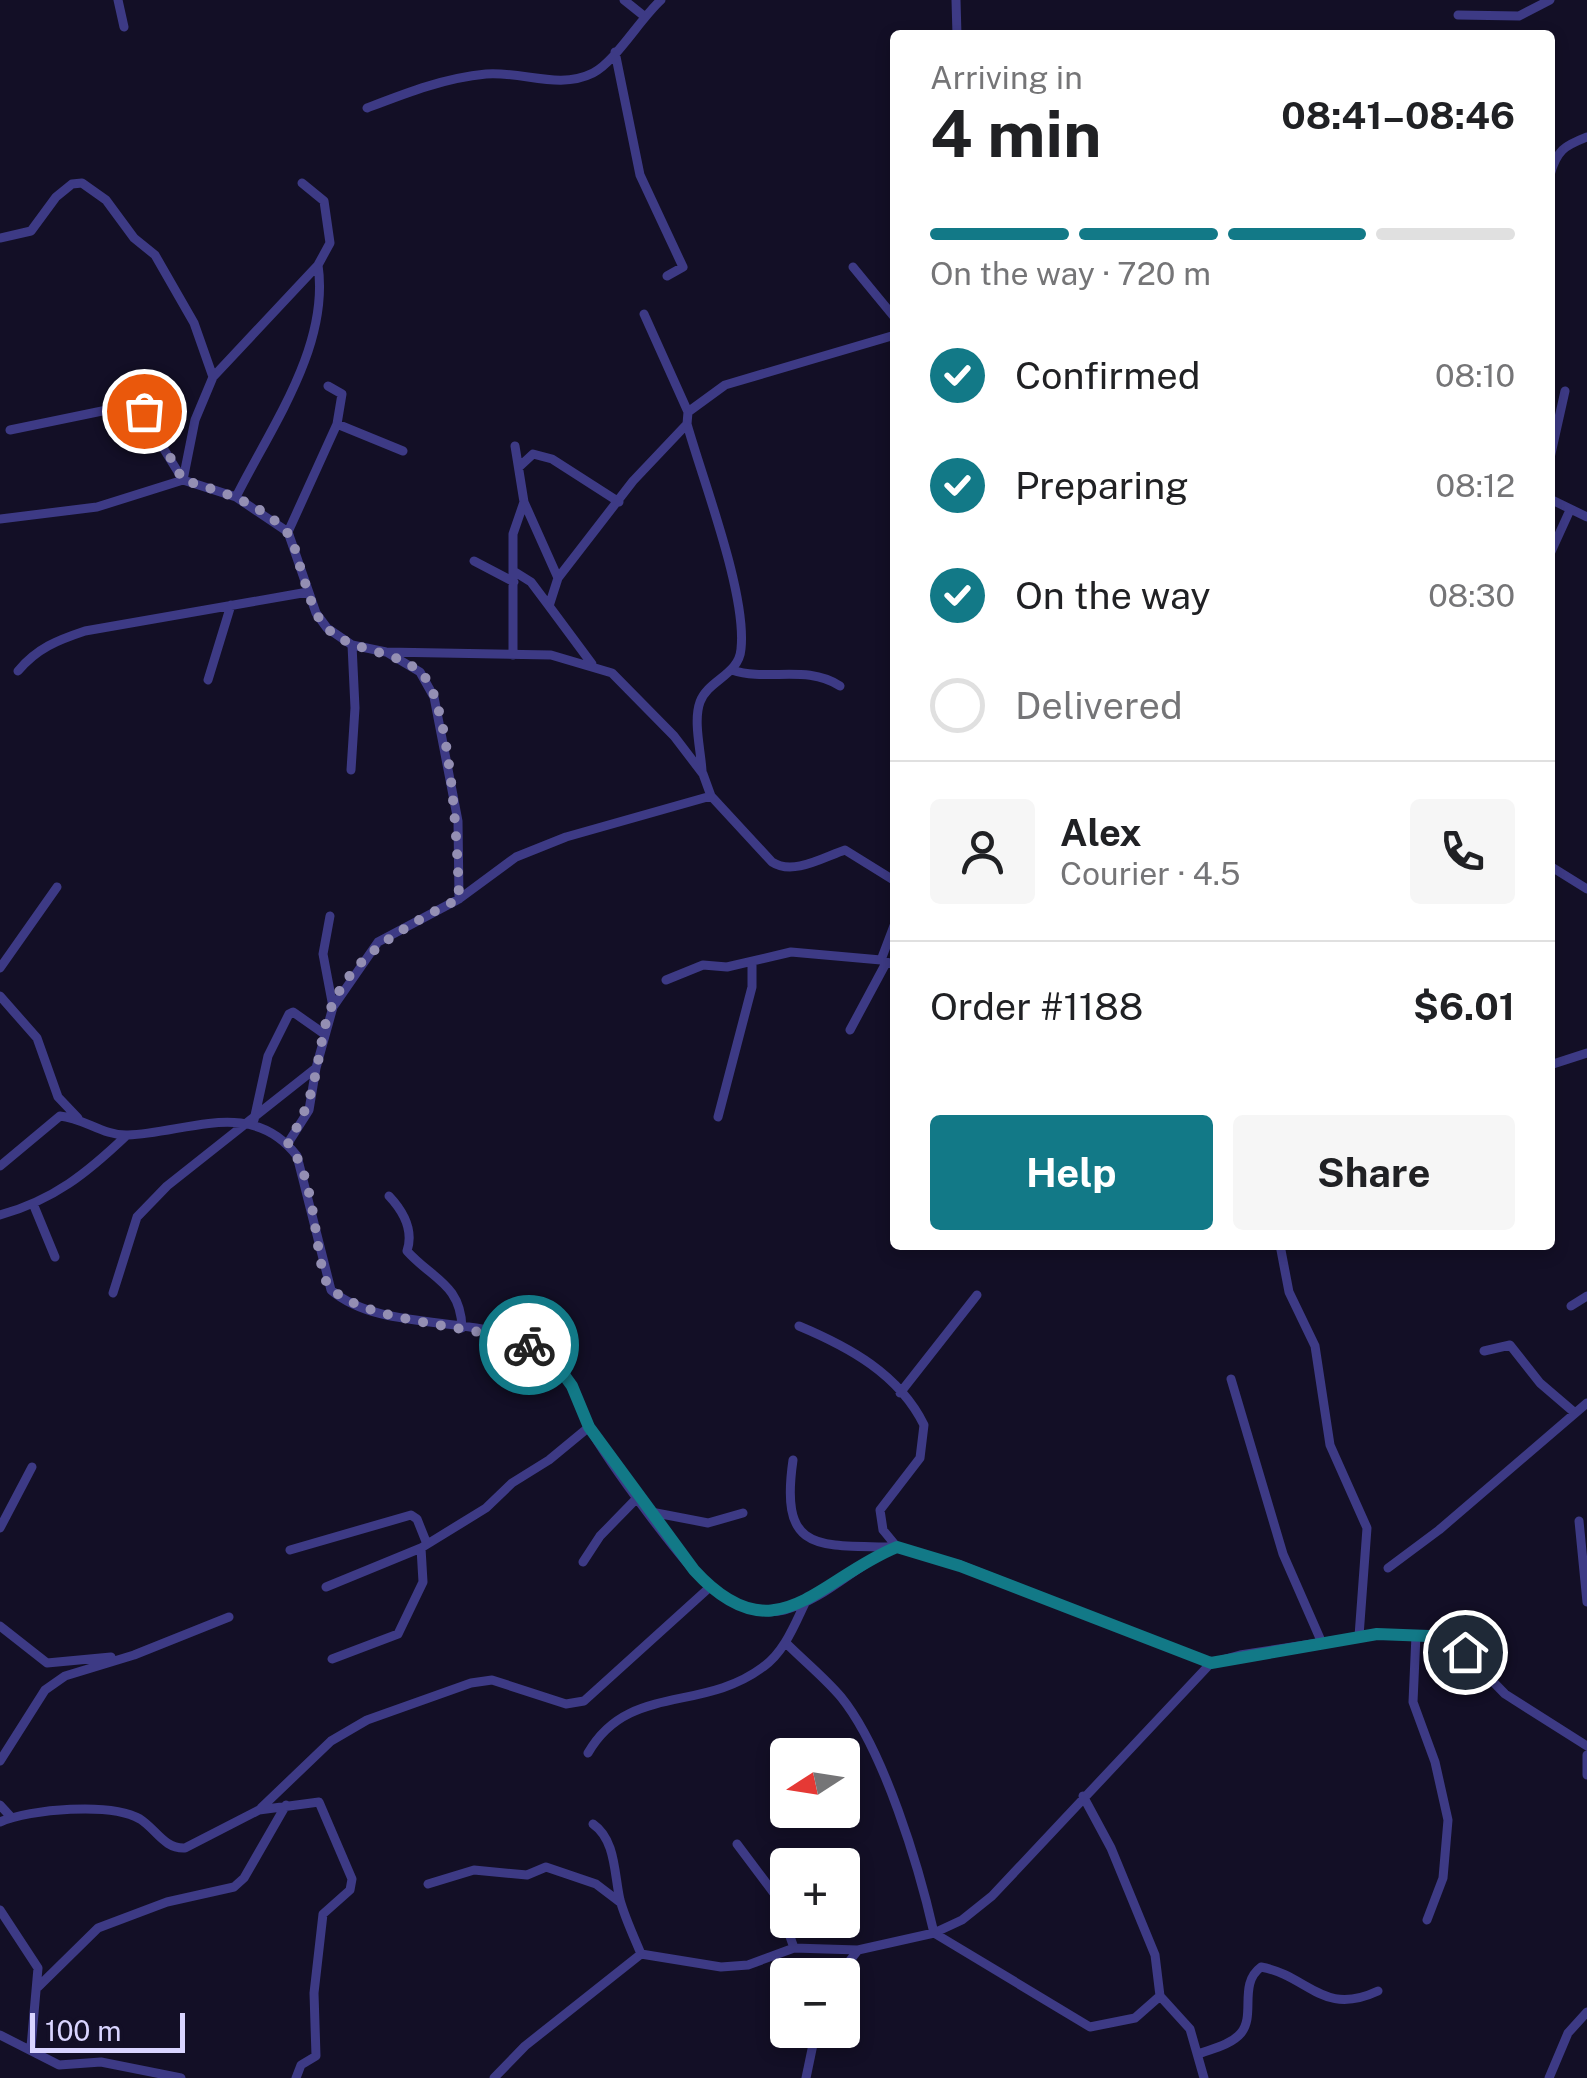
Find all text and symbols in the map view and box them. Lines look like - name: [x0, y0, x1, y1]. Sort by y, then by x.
- text: Arriving in: [930, 59, 1083, 96]
- text: 08:41–08:46: [1281, 93, 1515, 138]
- text: 4 min: [930, 95, 1102, 172]
- text: On the way · 720 m: [930, 255, 1211, 292]
- icon: check: [930, 348, 985, 403]
- text: Confirmed: [1015, 353, 1200, 398]
- text: 08:10: [1435, 357, 1515, 394]
- pin: [102, 369, 187, 454]
- icon: bag: [117, 384, 172, 439]
- icon: check: [930, 458, 985, 513]
- text: Preparing: [1015, 463, 1189, 508]
- text: 08:12: [1436, 467, 1515, 504]
- icon: check: [930, 568, 985, 623]
- text: On the way: [1015, 573, 1211, 618]
- text: 08:30: [1428, 577, 1515, 614]
- text: Delivered: [1015, 683, 1183, 728]
- button: person: [930, 799, 1035, 904]
- button: phone: [1410, 799, 1515, 904]
- text: Alex: [1060, 810, 1142, 855]
- text: Courier · 4.5: [1060, 855, 1240, 892]
- text: Order #1188: [930, 984, 1143, 1029]
- text: $6.01: [1413, 984, 1515, 1029]
- button: Help: [930, 1115, 1213, 1230]
- button: Share: [1233, 1115, 1515, 1230]
- courier: [479, 1295, 579, 1395]
- icon: bike: [502, 1318, 557, 1373]
- pin: [1423, 1610, 1508, 1695]
- icon: home: [1438, 1625, 1493, 1680]
- north arrow: [770, 1738, 860, 1828]
- map controls: [770, 1738, 860, 2048]
- button: +: [770, 1848, 860, 1938]
- button: −: [770, 1958, 860, 2048]
- scale bar: [30, 2008, 185, 2052]
- text: 100 m: [45, 2014, 122, 2047]

